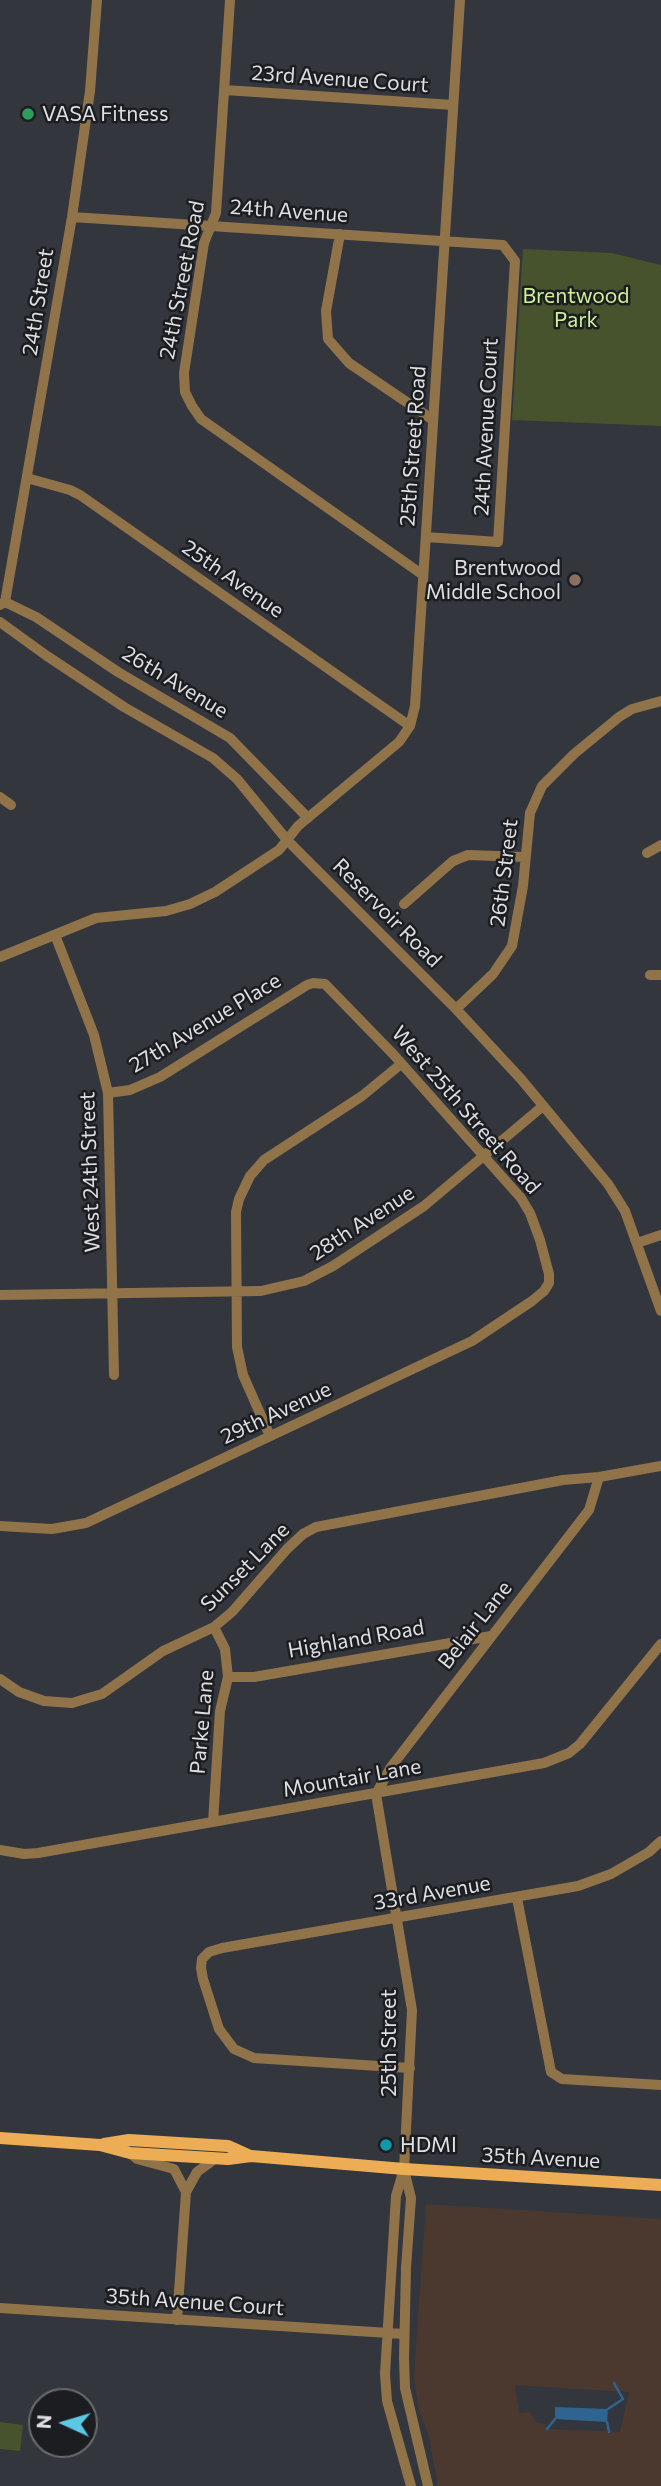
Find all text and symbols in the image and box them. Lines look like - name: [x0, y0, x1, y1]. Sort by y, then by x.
- street label: 23rd Avenue Court: [251, 60, 429, 98]
- place label: VASA Fitness: [42, 101, 168, 127]
- marker: VASA Fitness: [20, 106, 36, 122]
- street label: 24th Avenue: [229, 194, 349, 228]
- street label: 24th Street Road: [154, 199, 210, 361]
- street label: 24th Street: [17, 247, 59, 357]
- park label: Brentwood Park: [523, 283, 629, 333]
- street label: 24th Avenue Court: [469, 337, 503, 517]
- street label: 25th Street Road: [395, 365, 431, 527]
- street label: 25th Avenue: [177, 535, 289, 623]
- place label: Brentwood Middle School: [426, 555, 561, 605]
- marker: Brentwood Middle School: [567, 572, 583, 588]
- street label: 26th Avenue: [118, 641, 232, 723]
- street label: 26th Street: [485, 818, 523, 928]
- street label: Reservoir Road: [327, 853, 447, 973]
- street label: 27th Avenue Place: [125, 968, 285, 1078]
- street label: West 25th Street Road: [386, 1021, 546, 1199]
- street label: West 24th Street: [75, 1091, 105, 1253]
- street label: 28th Avenue: [305, 1180, 419, 1266]
- street label: 29th Avenue: [217, 1376, 335, 1450]
- street label: Sunset Lane: [195, 1517, 295, 1617]
- street label: Belair Lane: [433, 1576, 517, 1674]
- street label: Highland Road: [286, 1615, 426, 1663]
- street label: Parke Lane: [185, 1669, 219, 1775]
- street label: Mountair Lane: [281, 1753, 423, 1803]
- street label: 33rd Avenue: [372, 1870, 492, 1916]
- street label: 25th Street: [376, 1989, 402, 2097]
- place label: HDMI: [400, 2132, 457, 2158]
- marker: HDMI: [378, 2137, 394, 2153]
- street label: 35th Avenue: [481, 2142, 601, 2174]
- street label: 35th Avenue Court: [105, 2283, 285, 2321]
- north arrow: [28, 2388, 98, 2458]
- text: N: [32, 2414, 56, 2430]

